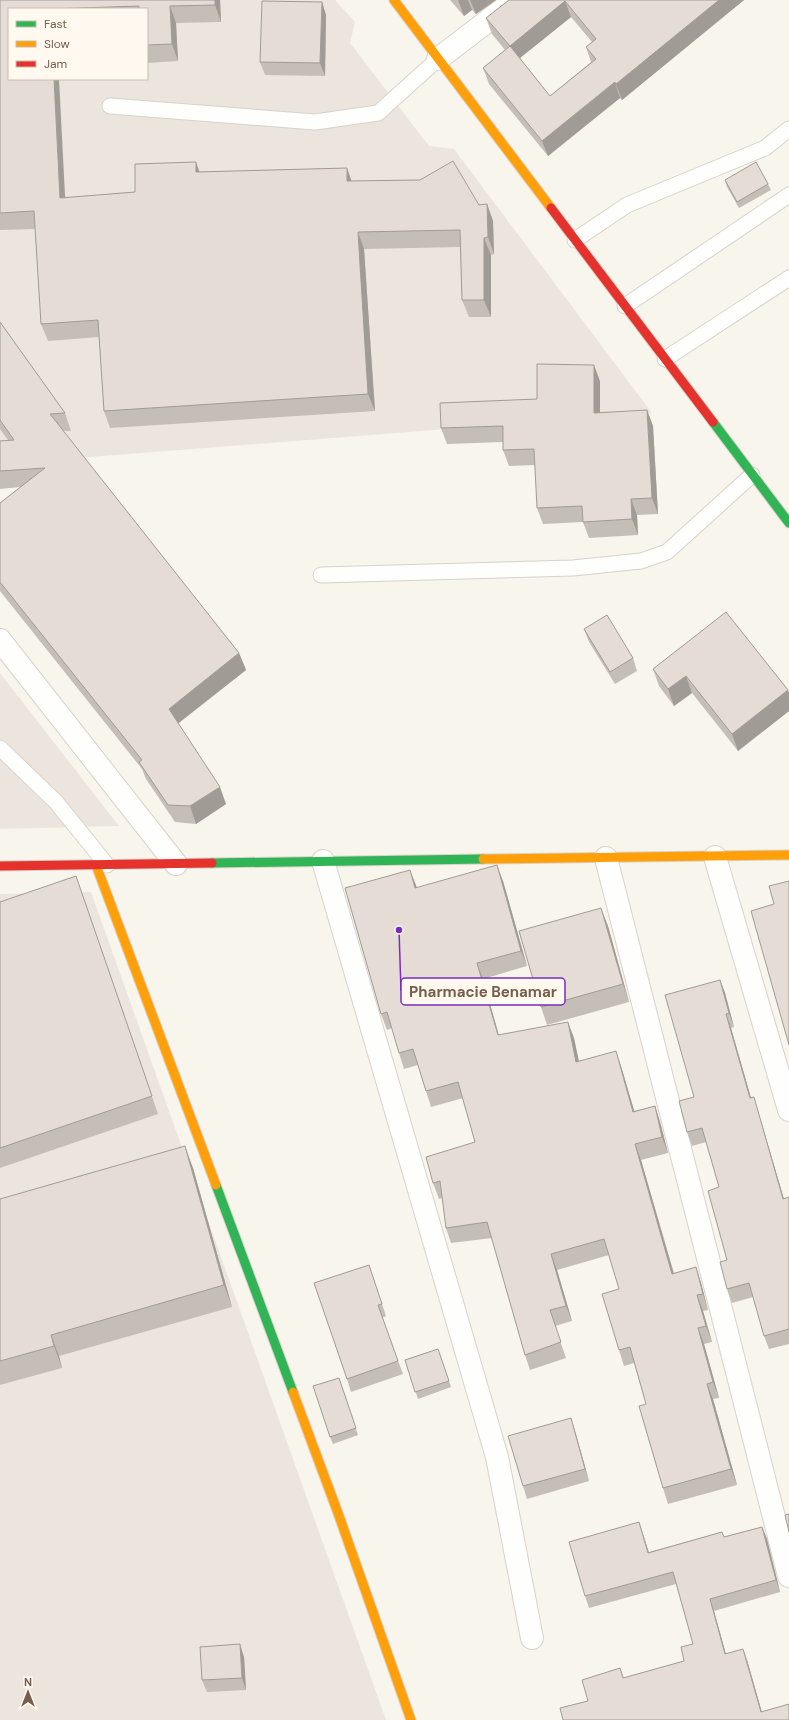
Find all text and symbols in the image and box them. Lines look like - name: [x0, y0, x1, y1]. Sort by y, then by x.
- legend: [8, 8, 148, 80]
- text: Fast: [44, 16, 67, 32]
- text: Slow: [44, 36, 70, 52]
- text: Jam: [44, 56, 67, 72]
- callout: Pharmacie Benamar: [401, 978, 565, 1005]
- text: Pharmacie Benamar: [409, 982, 557, 1002]
- north arrow: [8, 1672, 48, 1712]
- text: N: [24, 1675, 32, 1689]

